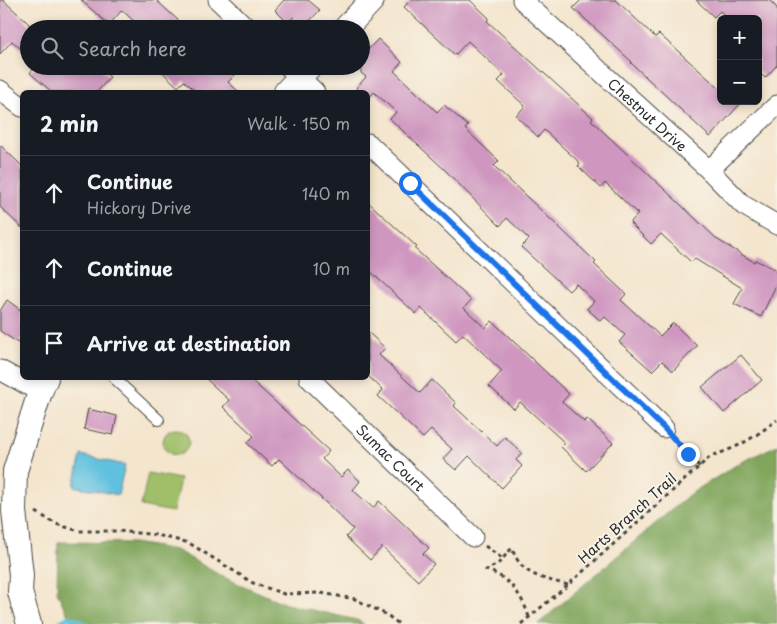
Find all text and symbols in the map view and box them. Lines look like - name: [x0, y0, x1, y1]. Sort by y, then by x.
- map controls: [717, 15, 762, 105]
- button: +: [717, 15, 762, 60]
- search box: [20, 20, 370, 75]
- icon: search: [38, 34, 66, 62]
- text: Search here: [78, 34, 187, 62]
- button: −: [717, 60, 762, 105]
- street label: Chestnut Drive: [604, 73, 692, 156]
- text: 2 min: [40, 107, 99, 139]
- text: Walk · 150 m: [247, 111, 350, 135]
- text: Continue: [87, 167, 173, 195]
- route start: [399, 172, 422, 195]
- icon: ahead: [40, 179, 68, 207]
- text: 140 m: [302, 181, 350, 205]
- text: Hickory Drive: [87, 195, 191, 219]
- icon: ahead: [40, 254, 68, 282]
- text: Continue: [87, 254, 173, 282]
- text: 10 m: [313, 256, 350, 280]
- icon: arrive: [40, 329, 68, 357]
- text: Arrive at destination: [87, 329, 291, 357]
- street label: Sumac Court: [352, 419, 430, 496]
- route end: [677, 443, 700, 466]
- street label: Harts Branch Trail: [573, 468, 681, 568]

